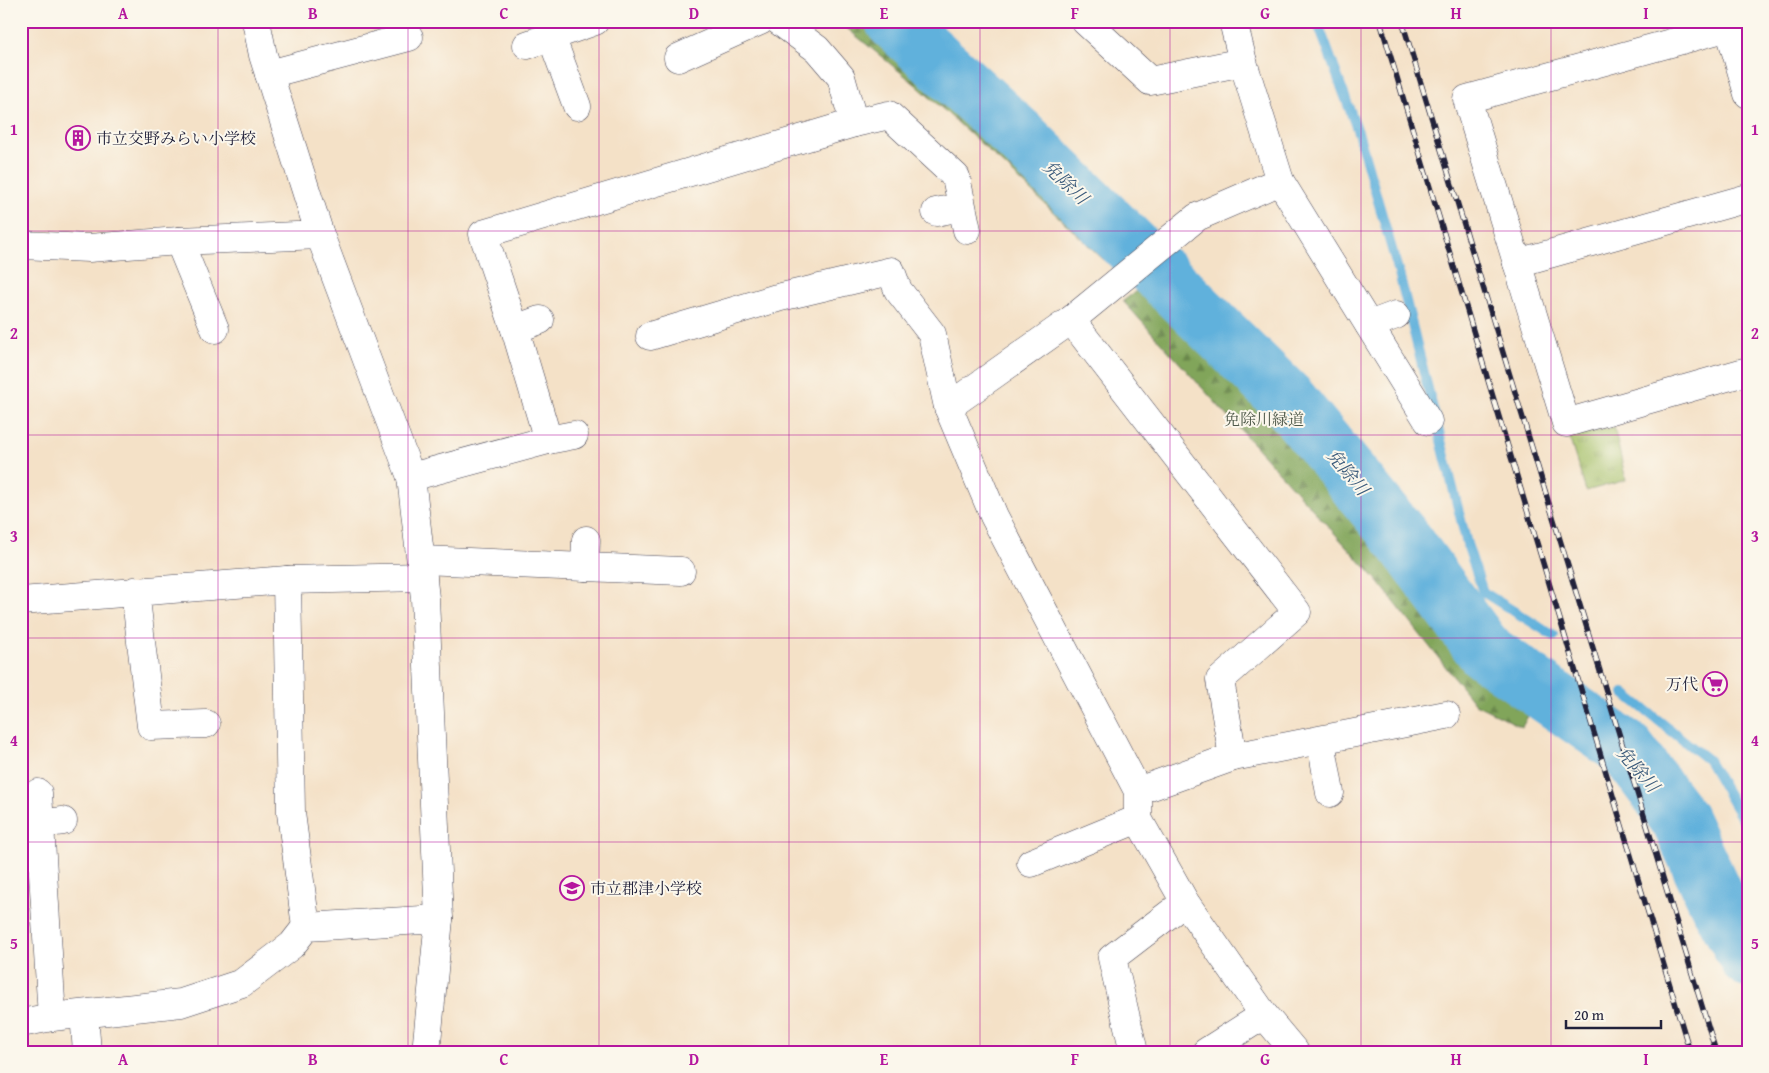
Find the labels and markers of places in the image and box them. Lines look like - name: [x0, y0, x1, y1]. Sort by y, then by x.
- building icon: 市立交野みらい小学校: [65, 125, 91, 151]
- place label: 市立交野みらい小学校: [96, 126, 256, 150]
- supermarket icon: 万代: [1702, 671, 1728, 697]
- place label: 万代: [1666, 672, 1698, 696]
- school or university icon: 市立郡津小学校: [559, 875, 585, 901]
- place label: 市立郡津小学校: [590, 876, 702, 900]

